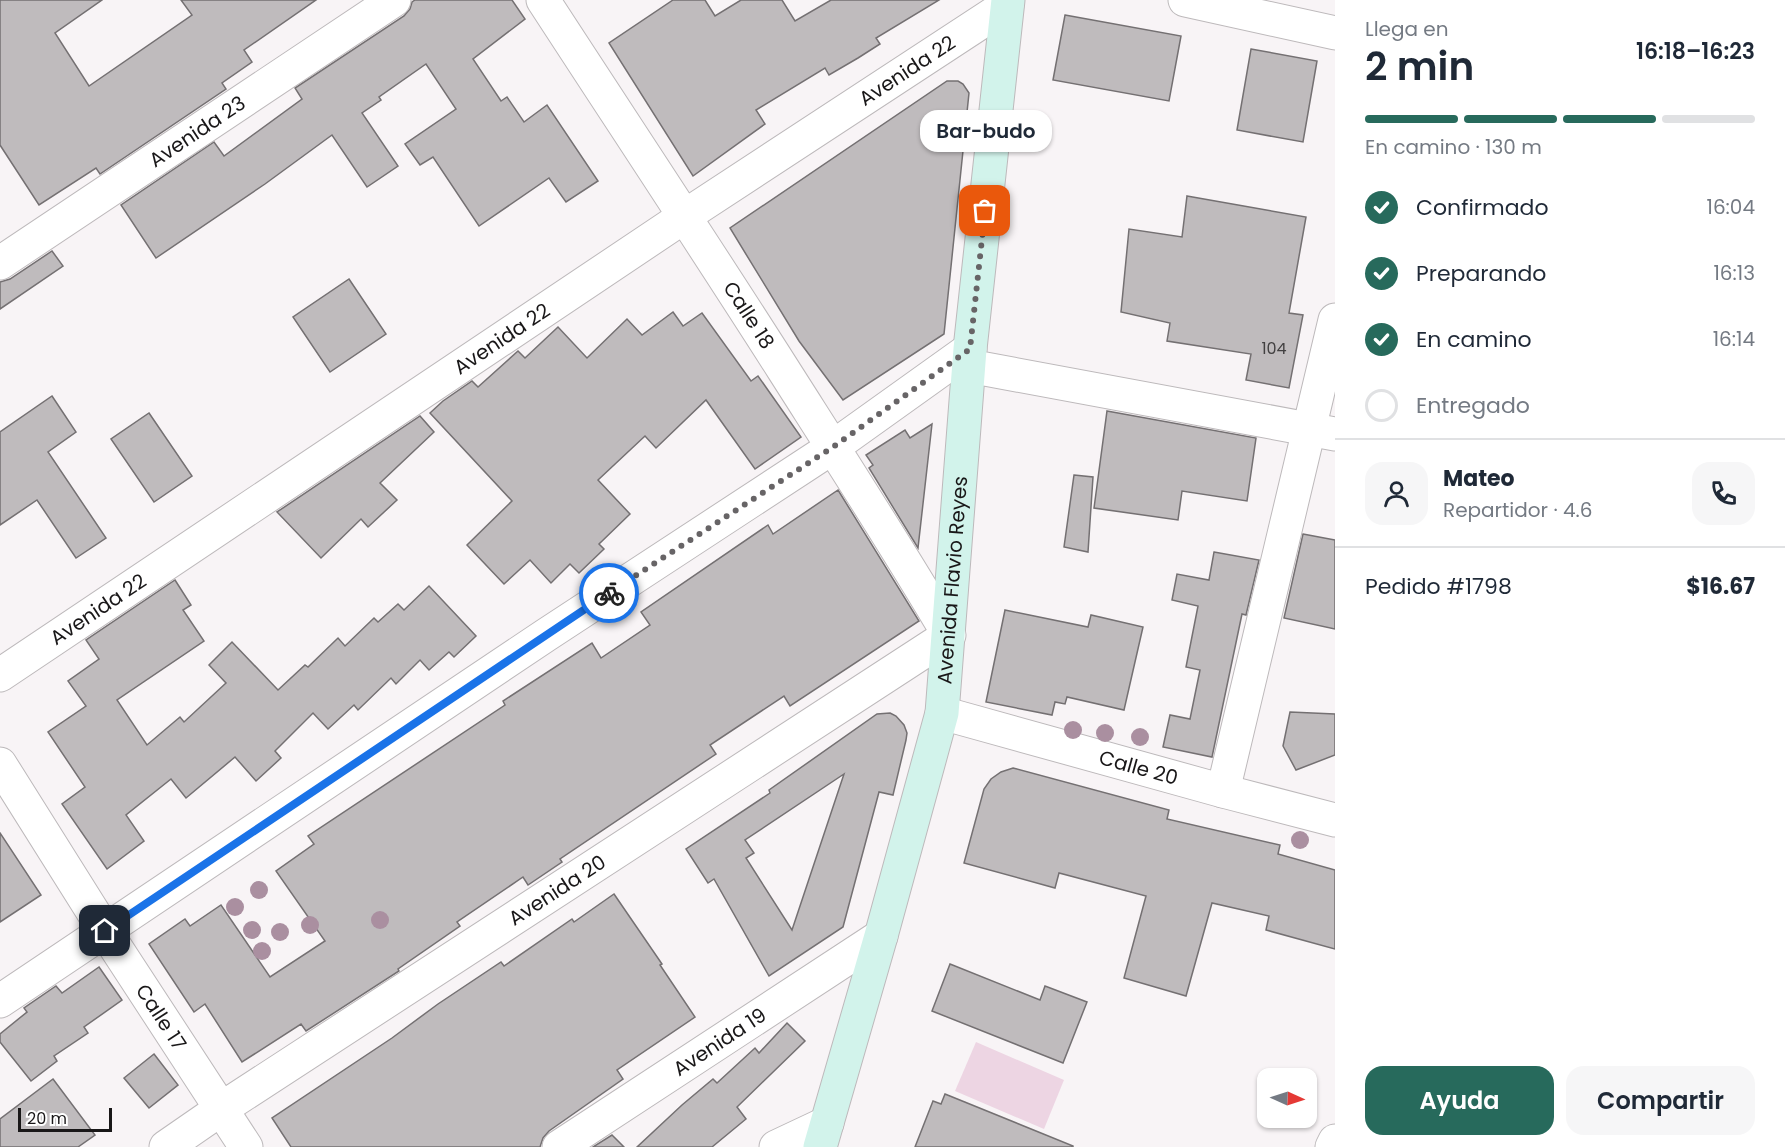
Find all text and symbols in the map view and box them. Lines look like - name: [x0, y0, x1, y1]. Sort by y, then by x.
- text: Llega en: [1365, 15, 1449, 43]
- street label: Avenida 22: [853, 29, 961, 112]
- text: 16:18–16:23: [1636, 36, 1755, 67]
- text: 2 min: [1365, 39, 1474, 94]
- street label: Avenida 23: [143, 89, 251, 174]
- callout: Bar-budo: [919, 109, 1051, 151]
- text: Bar-budo: [936, 117, 1036, 145]
- text: En camino · 130 m: [1365, 133, 1542, 161]
- pin: [959, 185, 1010, 236]
- icon: check: [1365, 191, 1398, 224]
- text: Confirmado: [1416, 192, 1549, 223]
- text: 16:04: [1707, 193, 1755, 221]
- icon: bag: [968, 194, 1001, 227]
- icon: check: [1365, 257, 1398, 290]
- text: Preparando: [1416, 258, 1546, 289]
- text: 16:13: [1713, 259, 1755, 287]
- street label: Calle 18: [717, 276, 781, 354]
- street label: Avenida 22: [448, 296, 555, 381]
- icon: check: [1365, 323, 1398, 356]
- text: En camino: [1416, 324, 1532, 355]
- text: 16:14: [1713, 325, 1755, 353]
- house number: 104: [1261, 337, 1287, 360]
- text: Entregado: [1416, 390, 1530, 421]
- button: person: [1365, 462, 1428, 525]
- button: phone: [1692, 462, 1755, 525]
- text: Mateo: [1443, 463, 1515, 494]
- street label: Avenida Flavio Reyes: [930, 475, 974, 685]
- text: Repartidor · 4.6: [1443, 496, 1592, 524]
- courier: [579, 563, 639, 623]
- street label: Avenida 22: [44, 567, 152, 652]
- text: Pedido #1798: [1365, 571, 1512, 602]
- text: $16.67: [1686, 571, 1755, 602]
- icon: bike: [593, 577, 626, 610]
- street label: Calle 20: [1096, 743, 1181, 792]
- street label: Avenida 20: [503, 848, 611, 932]
- pin: [79, 905, 130, 956]
- icon: home: [88, 914, 121, 947]
- street label: Calle 17: [129, 978, 193, 1056]
- street label: Avenida 19: [667, 1001, 772, 1083]
- button: Ayuda: [1365, 1066, 1554, 1135]
- button: Compartir: [1566, 1066, 1755, 1135]
- north arrow: [1257, 1068, 1317, 1128]
- map controls: [1257, 1068, 1317, 1128]
- scale bar: [18, 1105, 112, 1132]
- text: 20 m: [27, 1107, 67, 1130]

